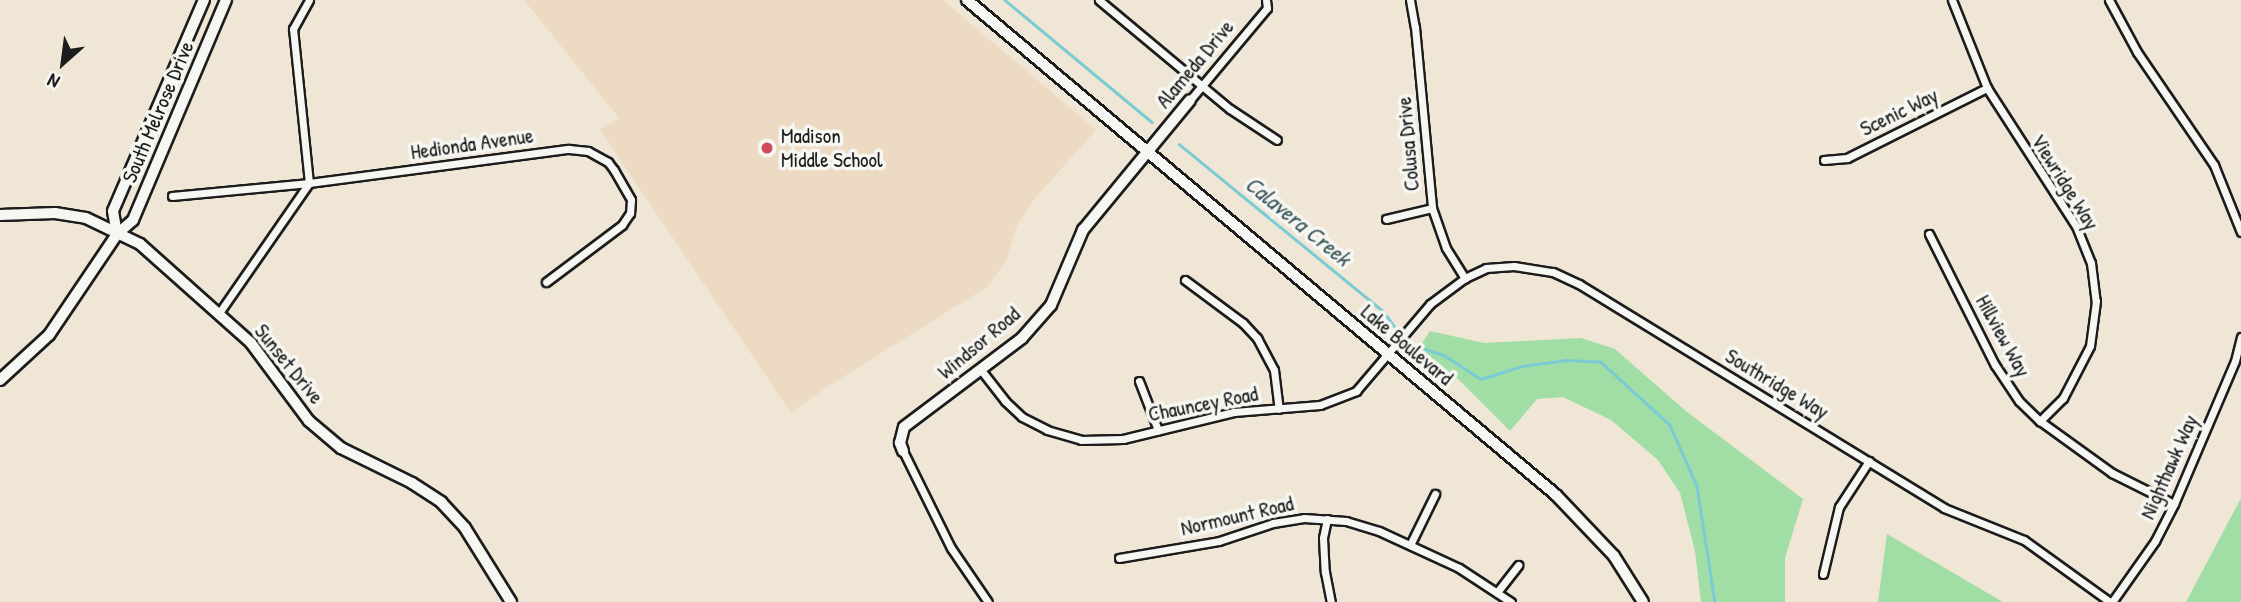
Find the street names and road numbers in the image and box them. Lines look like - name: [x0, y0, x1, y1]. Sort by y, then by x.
- street label: Alameda Drive: [1151, 15, 1239, 113]
- street label: South Melrose Drive: [117, 38, 199, 186]
- street label: Scenic Way: [1856, 82, 1942, 142]
- street label: Colusa Drive: [1391, 96, 1425, 192]
- street label: Hedionda Avenue: [409, 123, 535, 165]
- street label: Viewridge Way: [2026, 129, 2104, 235]
- street label: Hillview Way: [1970, 291, 2036, 381]
- street label: Lake Boulevard: [1356, 299, 1458, 391]
- street label: Windsor Road: [933, 301, 1025, 385]
- street label: Sunset Drive: [249, 319, 329, 409]
- street label: Southridge Way: [1721, 343, 1833, 425]
- street label: Chauncey Road: [1146, 381, 1260, 427]
- street label: Nighthawk Way: [2135, 411, 2203, 523]
- street label: Normount Road: [1178, 491, 1296, 541]

